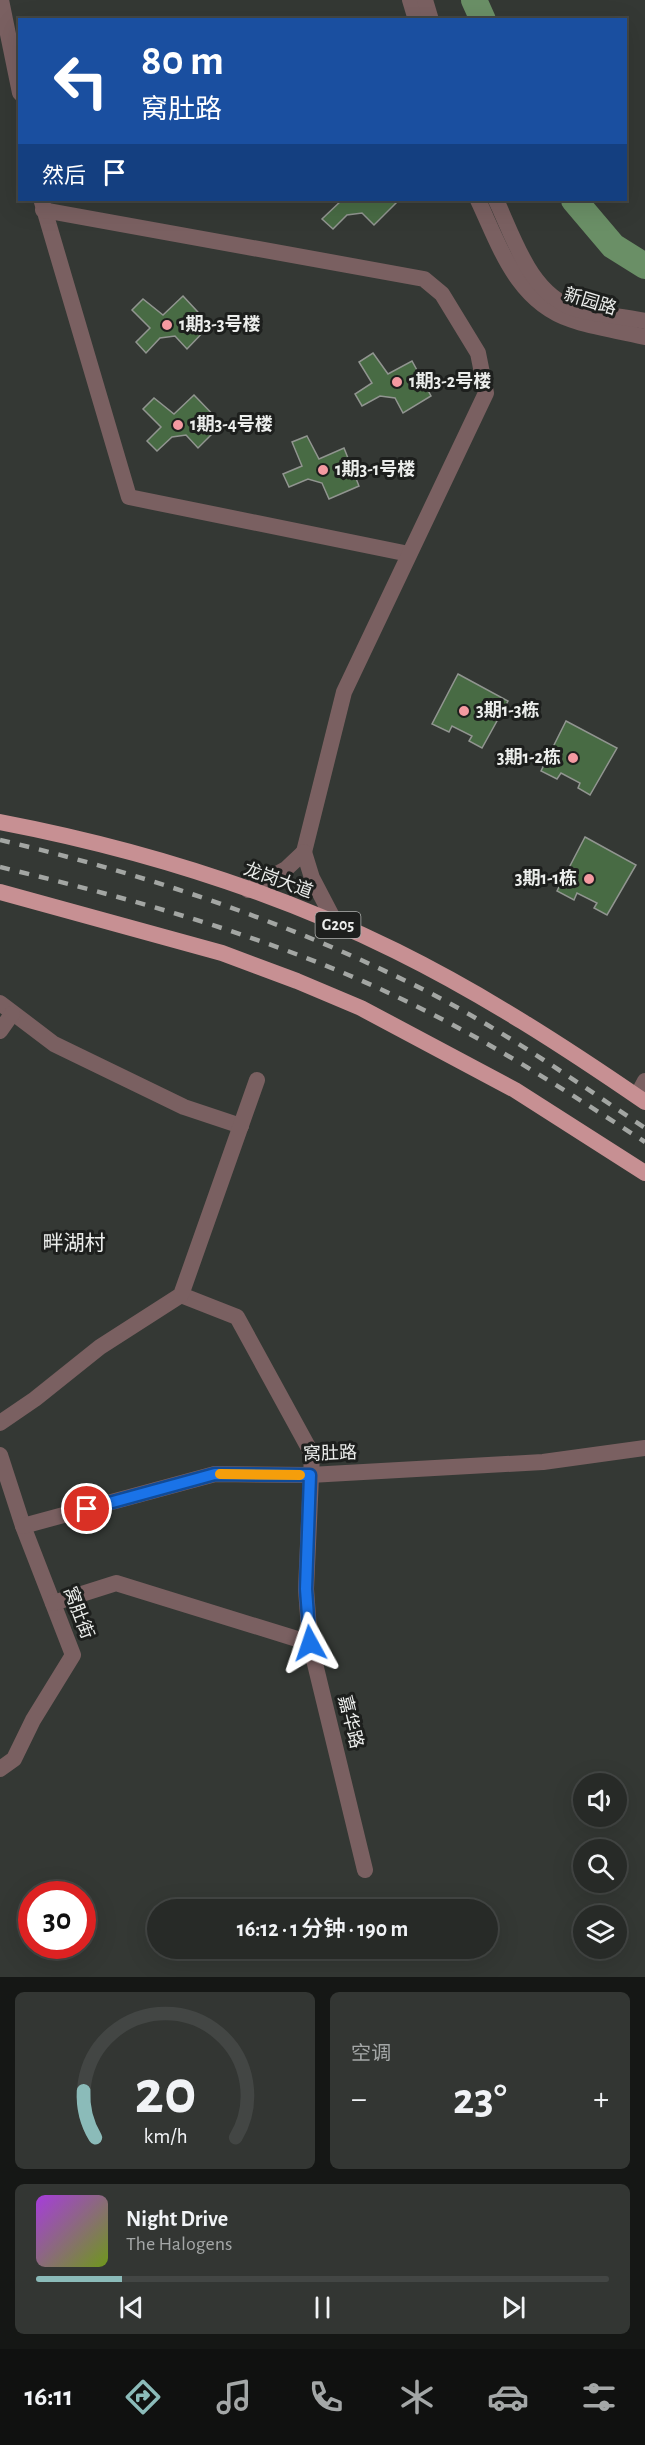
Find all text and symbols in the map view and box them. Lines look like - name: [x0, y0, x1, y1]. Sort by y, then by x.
- text: 80 m: [141, 40, 224, 82]
- icon: left: [42, 42, 120, 120]
- text: 窝肚路: [141, 96, 222, 123]
- icon: arrive: [98, 156, 131, 189]
- text: 然后: [42, 165, 86, 187]
- street label: 新园路: [562, 284, 619, 319]
- place label: 1期3-3号楼: [179, 315, 260, 334]
- marker: 1期3-3号楼: [160, 318, 174, 332]
- place label: 1期3-2号楼: [409, 372, 491, 391]
- marker: 1期3-2号楼: [390, 375, 404, 389]
- place label: 1期3-4号楼: [190, 415, 273, 434]
- marker: 1期3-4号楼: [171, 418, 185, 432]
- place label: 1期3-1号楼: [335, 460, 415, 479]
- marker: 1期3-1号楼: [316, 463, 330, 477]
- place label: 3期1-3栋: [476, 700, 539, 720]
- marker: 3期1-3栋: [457, 704, 471, 718]
- place label: 3期1-2栋: [497, 747, 561, 767]
- marker: 3期1-2栋: [566, 751, 580, 765]
- street label: 龙岗大道: [241, 858, 316, 902]
- place label: 3期1-1栋: [515, 868, 577, 888]
- marker: 3期1-1栋: [582, 872, 596, 886]
- road number: G205: [316, 912, 360, 938]
- district label: 畔湖村: [43, 1232, 106, 1254]
- street label: 窝肚路: [303, 1442, 357, 1464]
- pin: [61, 1483, 112, 1534]
- icon: arrive: [70, 1492, 103, 1525]
- street label: 窝肚街: [60, 1584, 98, 1641]
- position arrow: [278, 1611, 342, 1675]
- street label: 嘉华路: [335, 1693, 367, 1750]
- map controls: [573, 1773, 627, 1959]
- button: sound: [573, 1773, 627, 1827]
- button: search: [573, 1839, 627, 1893]
- speed limit sign: 30: [18, 1881, 96, 1959]
- button: layers: [573, 1905, 627, 1959]
- text: 16:12 · 1 分钟 · 190 m: [237, 1918, 408, 1940]
- text: 空调: [351, 2044, 391, 2064]
- text: 20: [134, 2062, 196, 2124]
- text: 23°: [453, 2077, 507, 2122]
- text: −: [351, 2083, 367, 2116]
- text: +: [593, 2083, 609, 2116]
- text: km/h: [143, 2126, 187, 2147]
- text: Night Drive: [126, 2208, 228, 2230]
- text: The Halogens: [126, 2234, 232, 2254]
- icon: previous: [115, 2291, 148, 2324]
- icon: pause: [306, 2291, 339, 2324]
- icon: next: [497, 2291, 530, 2324]
- icon: directions: [122, 2376, 164, 2418]
- icon: music: [213, 2376, 255, 2418]
- icon: phone: [305, 2376, 347, 2418]
- icon: climate: [396, 2376, 438, 2418]
- icon: car: [487, 2376, 529, 2418]
- icon: filters: [578, 2376, 620, 2418]
- text: 16:11: [25, 2383, 73, 2410]

